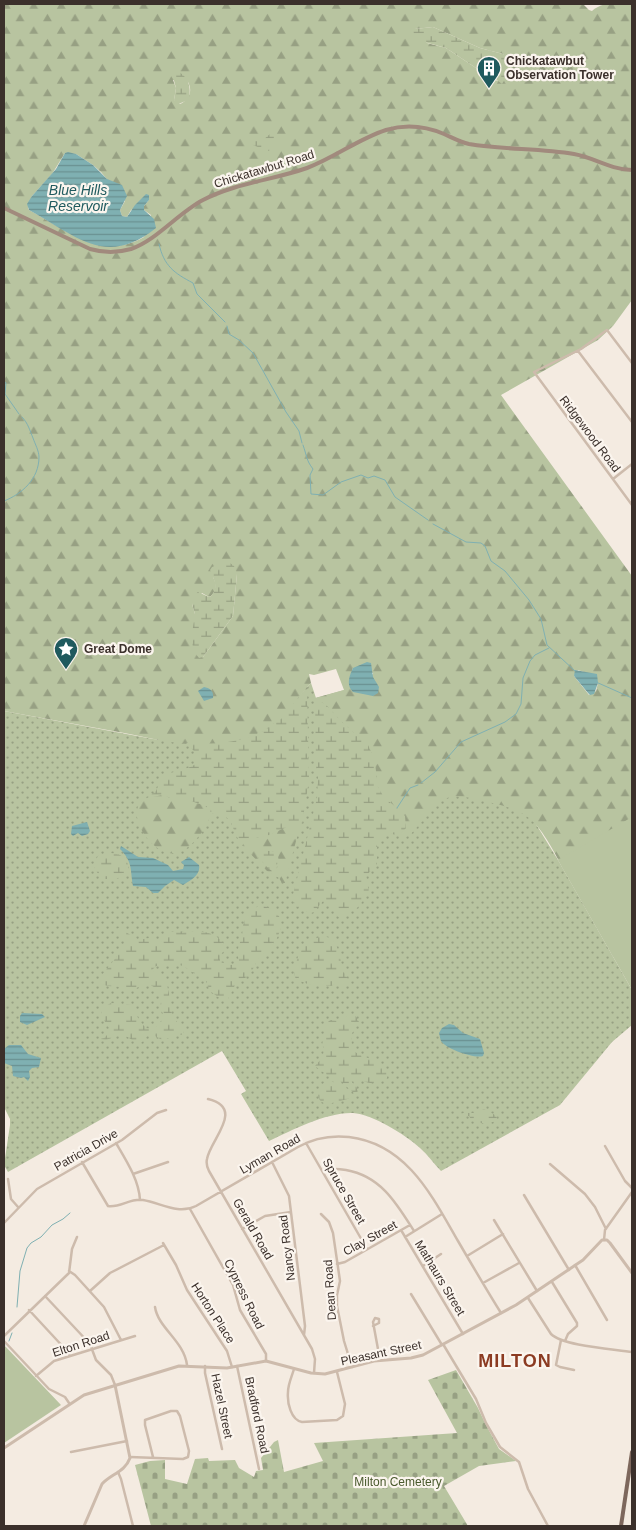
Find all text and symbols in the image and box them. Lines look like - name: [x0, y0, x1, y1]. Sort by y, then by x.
- place label: Chickatawbut Observation Tower: [506, 54, 614, 82]
- building icon: Chickatawbut Observation Tower: [476, 55, 502, 89]
- street label: Chickatawbut Road: [212, 147, 316, 191]
- water label: Blue Hills Reservoir: [48, 182, 109, 214]
- street label: Ridgewood Road: [557, 393, 623, 475]
- place icon: Great Dome: [53, 636, 79, 670]
- place label: Great Dome: [84, 642, 152, 656]
- street label: Patricia Drive: [52, 1126, 121, 1174]
- street label: Lyman Road: [237, 1131, 303, 1177]
- street label: Spruce Street: [320, 1156, 369, 1227]
- street label: Gerald Road: [230, 1196, 276, 1262]
- street label: Nancy Road: [276, 1214, 298, 1282]
- street label: Clay Street: [341, 1217, 400, 1259]
- street label: Mathaurs Street: [412, 1238, 468, 1319]
- street label: Cypress Road: [221, 1257, 267, 1331]
- street label: Dean Road: [321, 1259, 339, 1321]
- street label: Horton Place: [188, 1280, 238, 1346]
- street label: Elton Road: [51, 1328, 111, 1360]
- street label: Pleasant Street: [339, 1337, 423, 1368]
- district label: MILTON: [478, 1351, 552, 1371]
- street label: Hazel Street: [208, 1372, 236, 1440]
- street label: Bradford Road: [242, 1375, 272, 1455]
- park label: Milton Cemetery: [354, 1475, 442, 1489]

